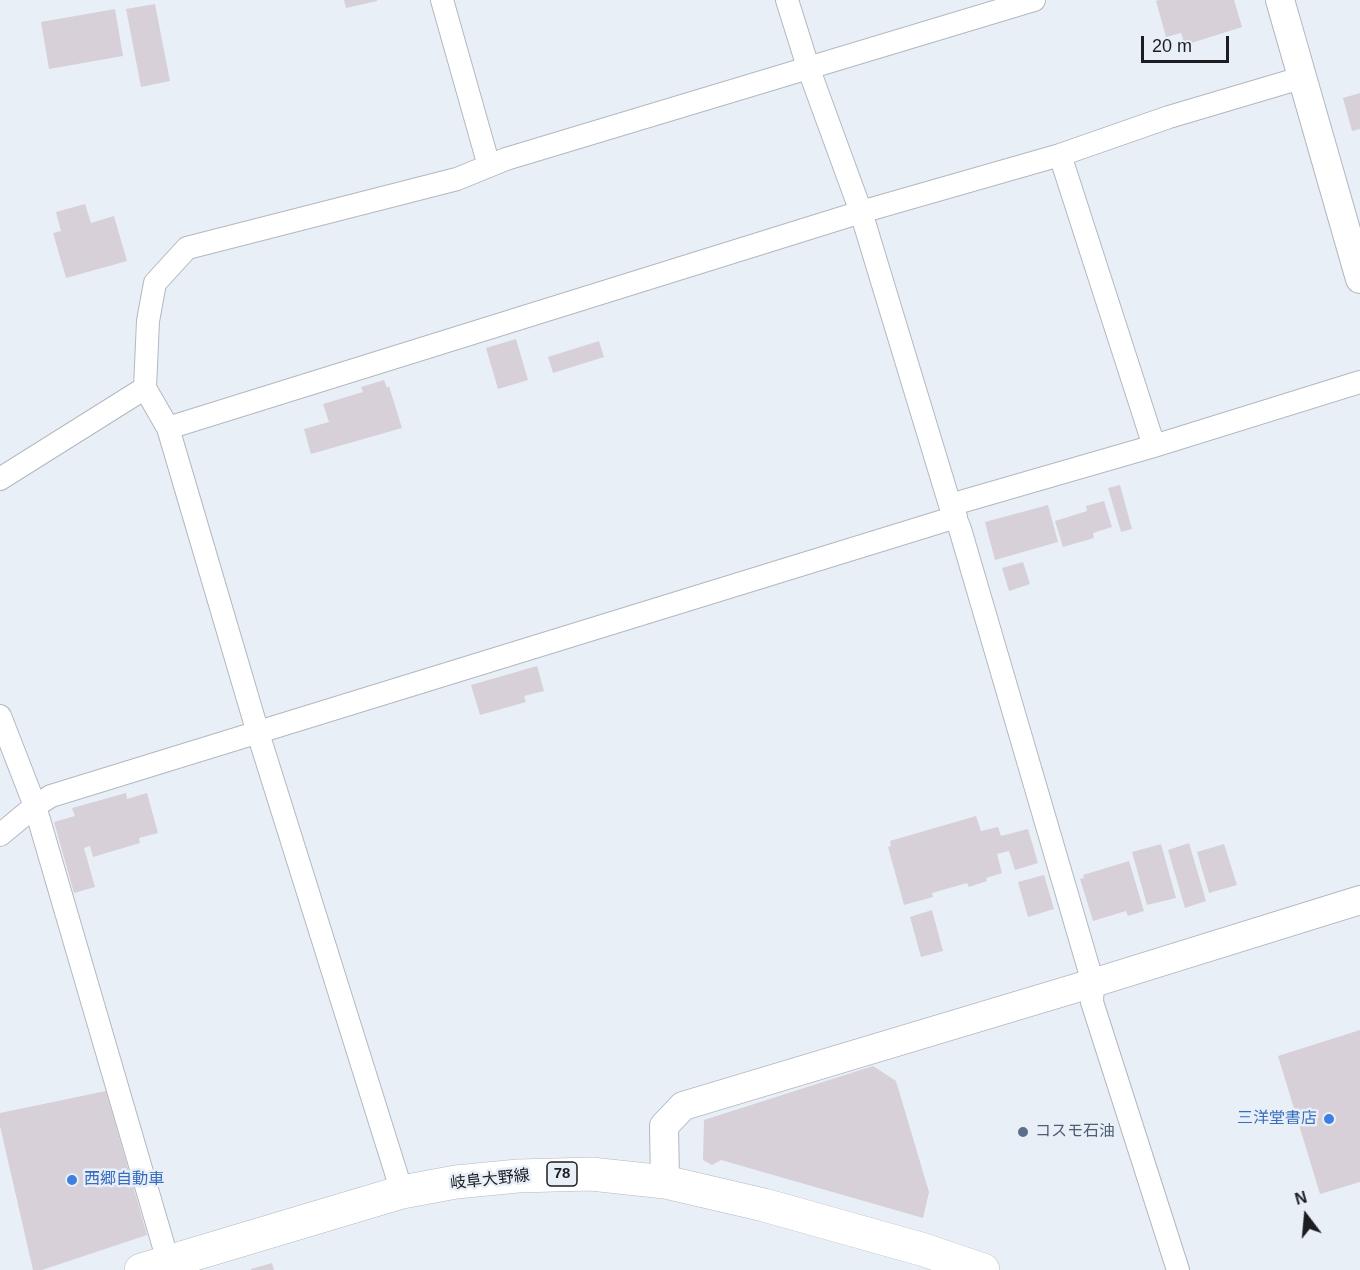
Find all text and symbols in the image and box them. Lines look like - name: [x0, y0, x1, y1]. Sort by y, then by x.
- scale bar: [1144, 24, 1232, 62]
- text: 20 m: [1152, 36, 1192, 56]
- place label: 三洋堂書店: [1237, 1109, 1317, 1129]
- marker: 三洋堂書店: [1322, 1112, 1336, 1126]
- place label: コスモ石油: [1035, 1122, 1115, 1142]
- marker: コスモ石油: [1016, 1125, 1030, 1139]
- road number: 78: [547, 1162, 577, 1186]
- street label: 岐阜大野線: [449, 1166, 531, 1194]
- place label: 西郷自動車: [84, 1170, 164, 1190]
- marker: 西郷自動車: [65, 1173, 79, 1187]
- north arrow: [1276, 1186, 1336, 1246]
- text: N: [1293, 1188, 1309, 1208]

